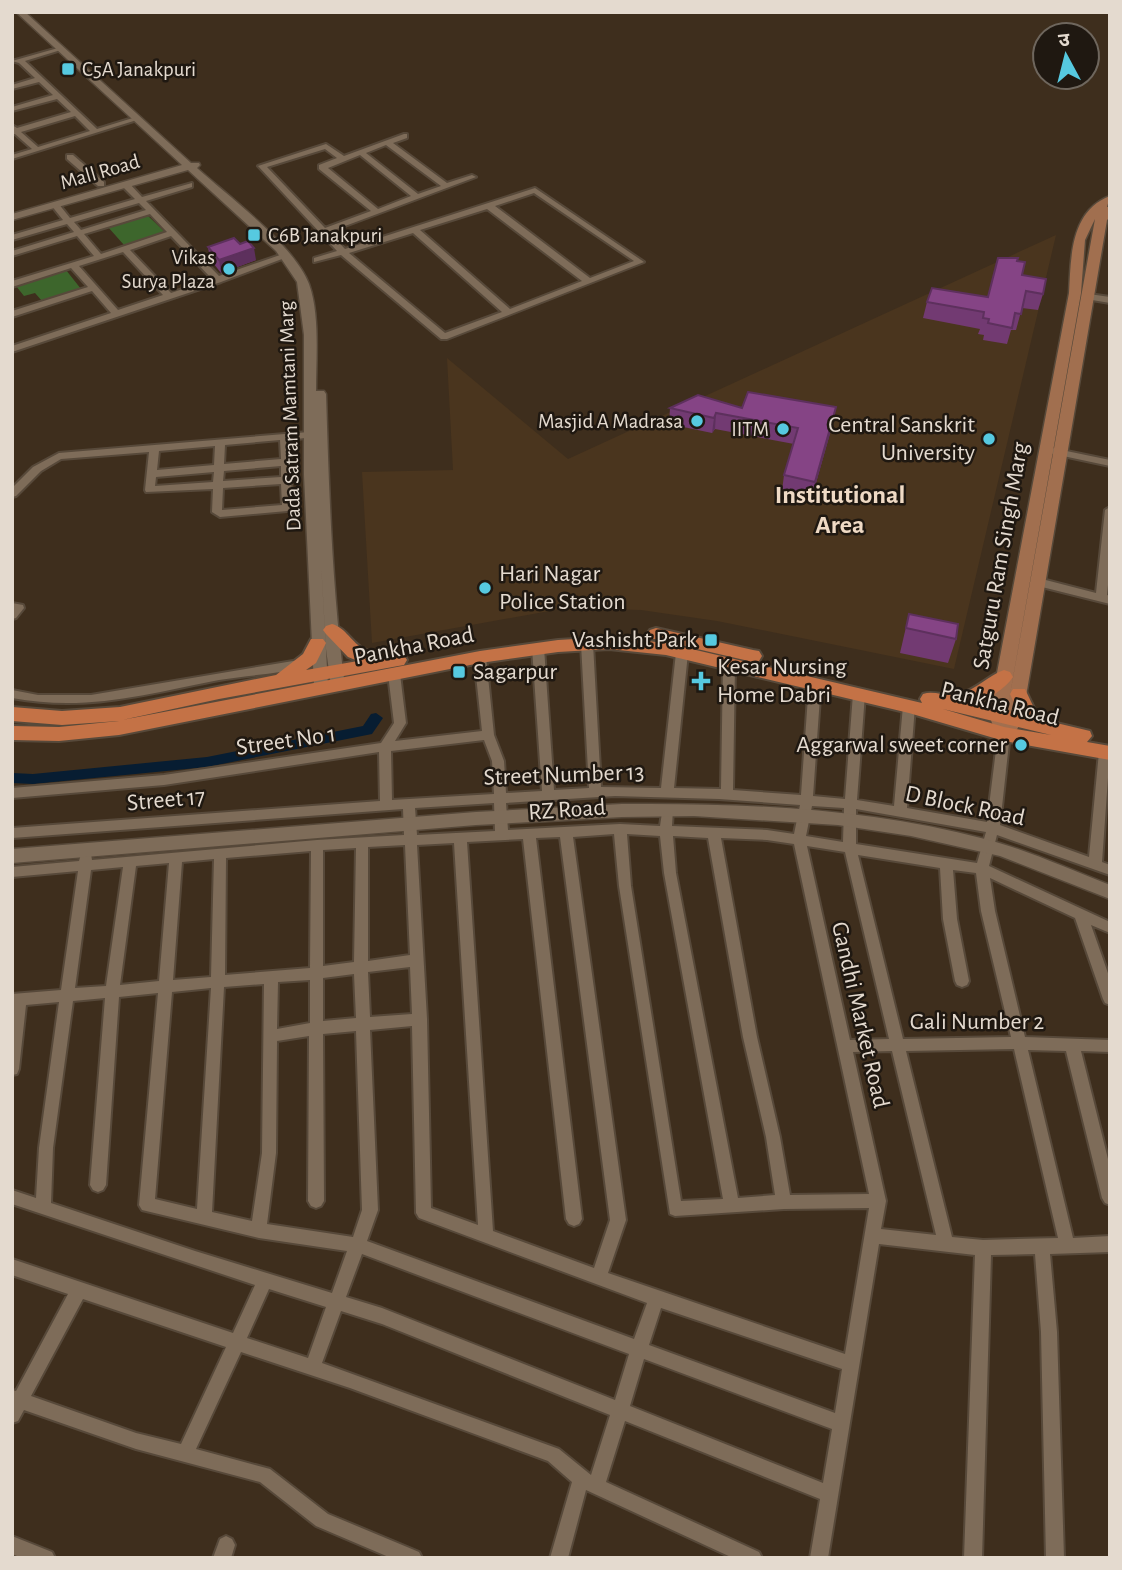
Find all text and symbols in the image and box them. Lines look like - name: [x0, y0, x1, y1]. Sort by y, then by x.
- north arrow: [1031, 21, 1101, 91]
- text: उ: [1057, 30, 1072, 51]
- place label: C5A Janakpuri: [82, 59, 196, 80]
- marker: C5A Janakpuri: [60, 61, 76, 77]
- street label: Mall Road: [58, 151, 142, 193]
- place label: C6B Janakpuri: [268, 225, 382, 246]
- marker: C6B Janakpuri: [246, 227, 262, 243]
- place label: Vikas Surya Plaza: [122, 247, 215, 292]
- marker: Vikas Surya Plaza: [221, 261, 237, 277]
- street label: Dada Satram Mamtani Marg: [275, 300, 305, 532]
- place label: Masjid A Madrasa: [538, 411, 683, 432]
- marker: Masjid A Madrasa: [689, 413, 705, 429]
- place label: Central Sanskrit University: [828, 413, 975, 465]
- place label: IITM: [731, 419, 769, 440]
- marker: IITM: [775, 421, 791, 437]
- marker: Central Sanskrit University: [981, 431, 997, 447]
- street label: Satguru Ram Singh Marg: [969, 440, 1033, 671]
- district label: Institutional Area: [775, 482, 905, 538]
- place label: Hari Nagar Police Station: [499, 562, 626, 614]
- marker: Hari Nagar Police Station: [477, 580, 493, 596]
- street label: Pankha Road: [352, 623, 476, 669]
- place label: Vashisht Park: [572, 628, 697, 652]
- marker: Vashisht Park: [703, 632, 719, 648]
- place label: Kesar Nursing Home Dabri: [717, 655, 847, 707]
- place label: Sagarpur: [473, 660, 557, 684]
- marker: Sagarpur: [451, 664, 467, 680]
- marker: Kesar Nursing Home Dabri: [691, 671, 711, 691]
- street label: Pankha Road: [938, 678, 1062, 730]
- street label: Street No 1: [235, 722, 337, 760]
- place label: Aggarwal sweet corner: [796, 733, 1007, 757]
- marker: Aggarwal sweet corner: [1013, 737, 1029, 753]
- street label: Street Number 13: [483, 760, 645, 790]
- street label: D Block Road: [903, 782, 1027, 830]
- street label: Street 17: [126, 785, 206, 815]
- street label: RZ Road: [527, 795, 607, 825]
- street label: Gandhi Market Road: [827, 920, 893, 1110]
- street label: Gali Number 2: [910, 1010, 1044, 1034]

